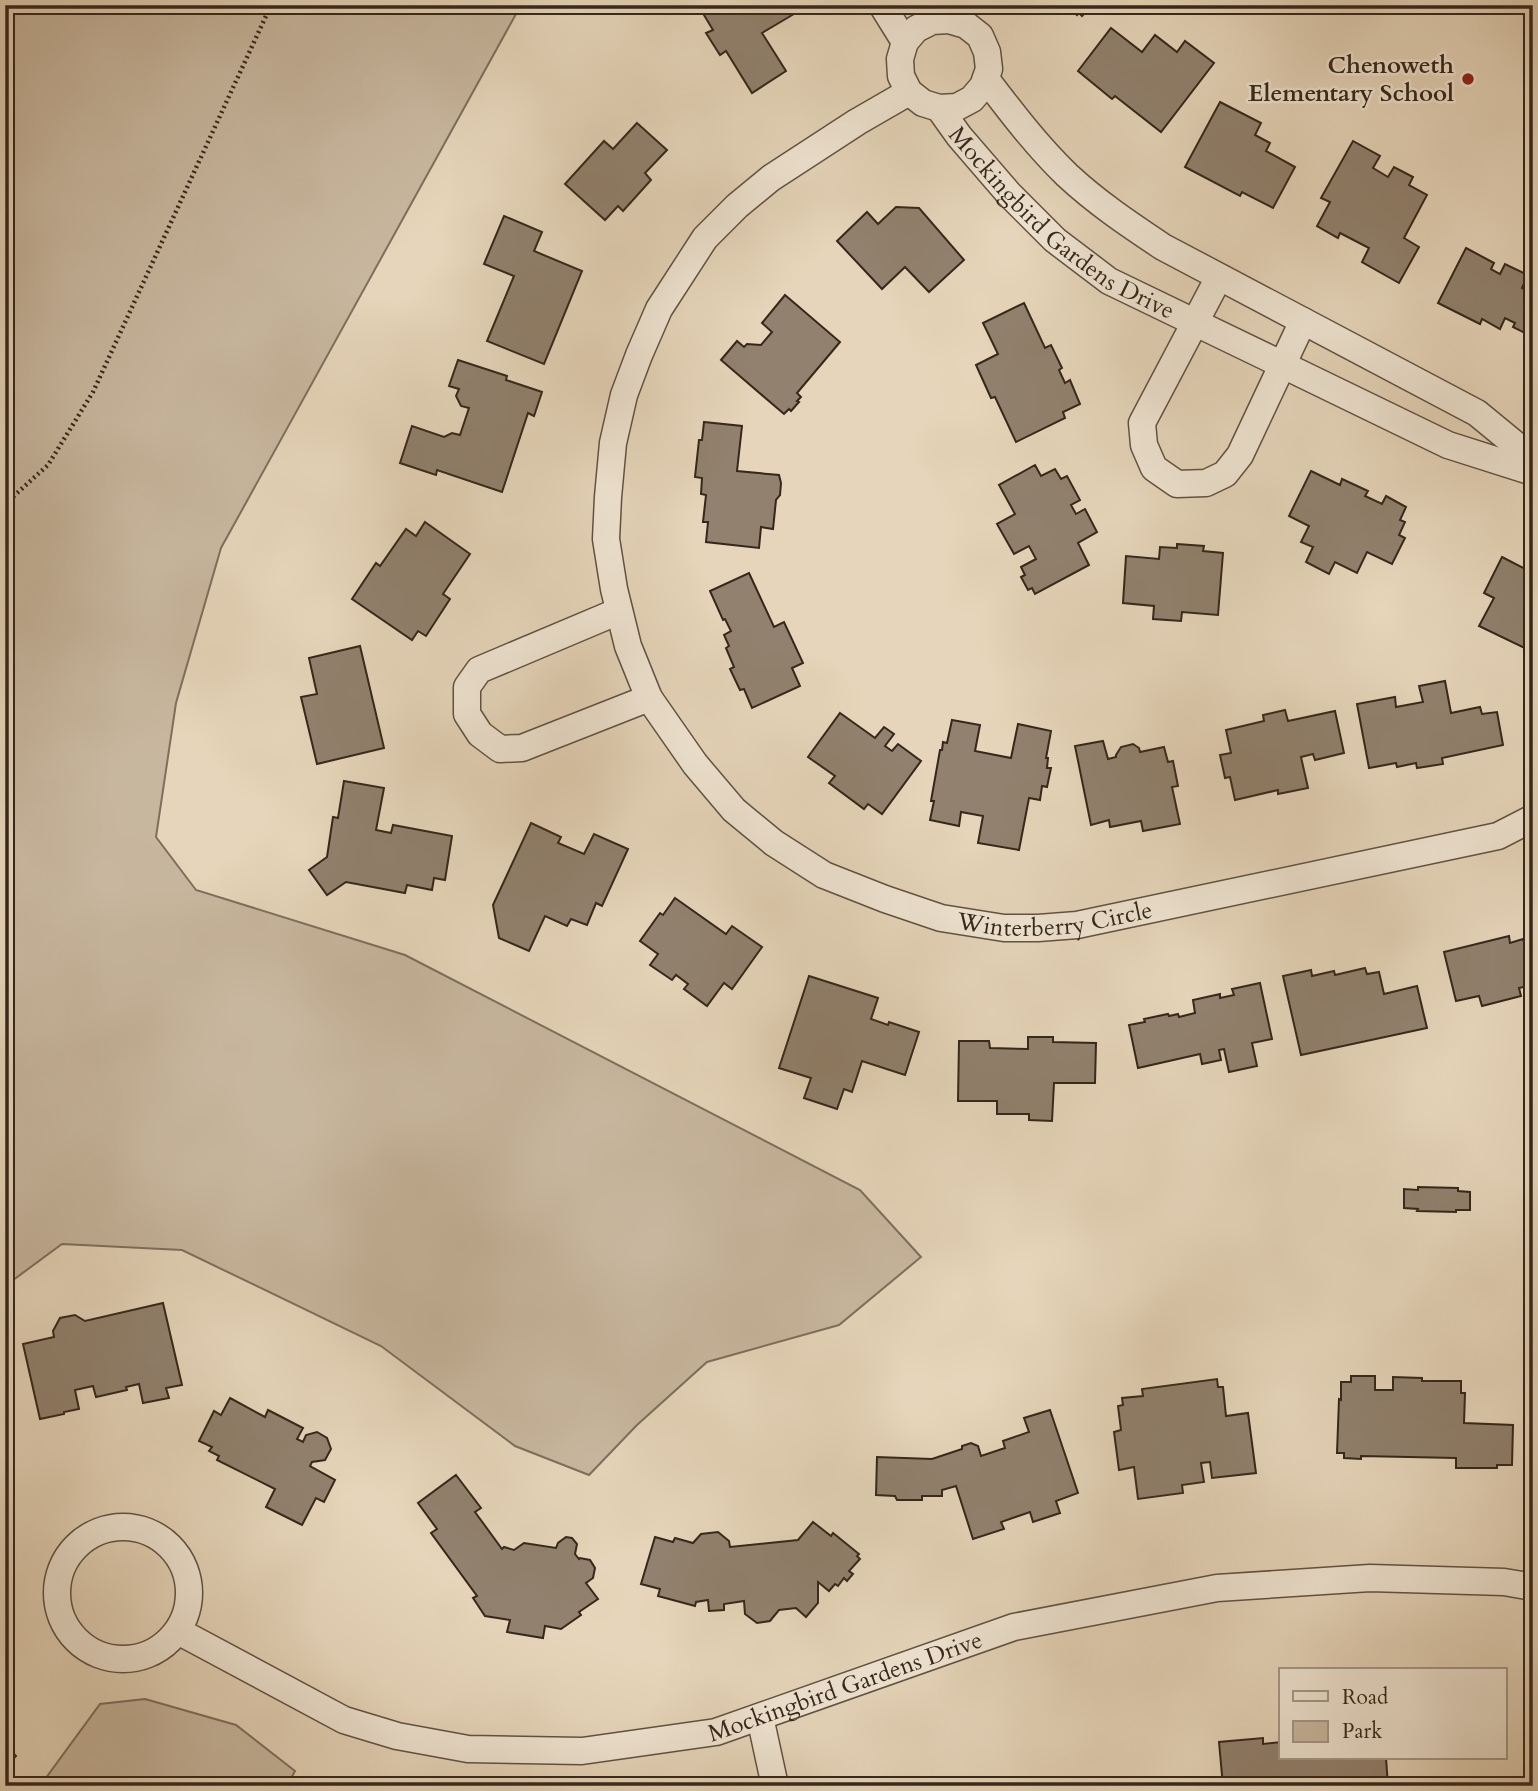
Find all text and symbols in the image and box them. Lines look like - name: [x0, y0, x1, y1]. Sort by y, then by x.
- place label: Chenoweth Elementary School: [1248, 49, 1454, 110]
- marker: Chenoweth Elementary School: [1460, 71, 1476, 87]
- street label: Mockingbird Gardens Drive: [941, 119, 1180, 327]
- street label: Winterberry Circle: [954, 893, 1155, 945]
- street label: Mockingbird Gardens Drive: [703, 1623, 987, 1750]
- legend: [1279, 1668, 1506, 1760]
- text: Road: [1342, 1683, 1388, 1712]
- text: Park: [1342, 1717, 1383, 1746]

